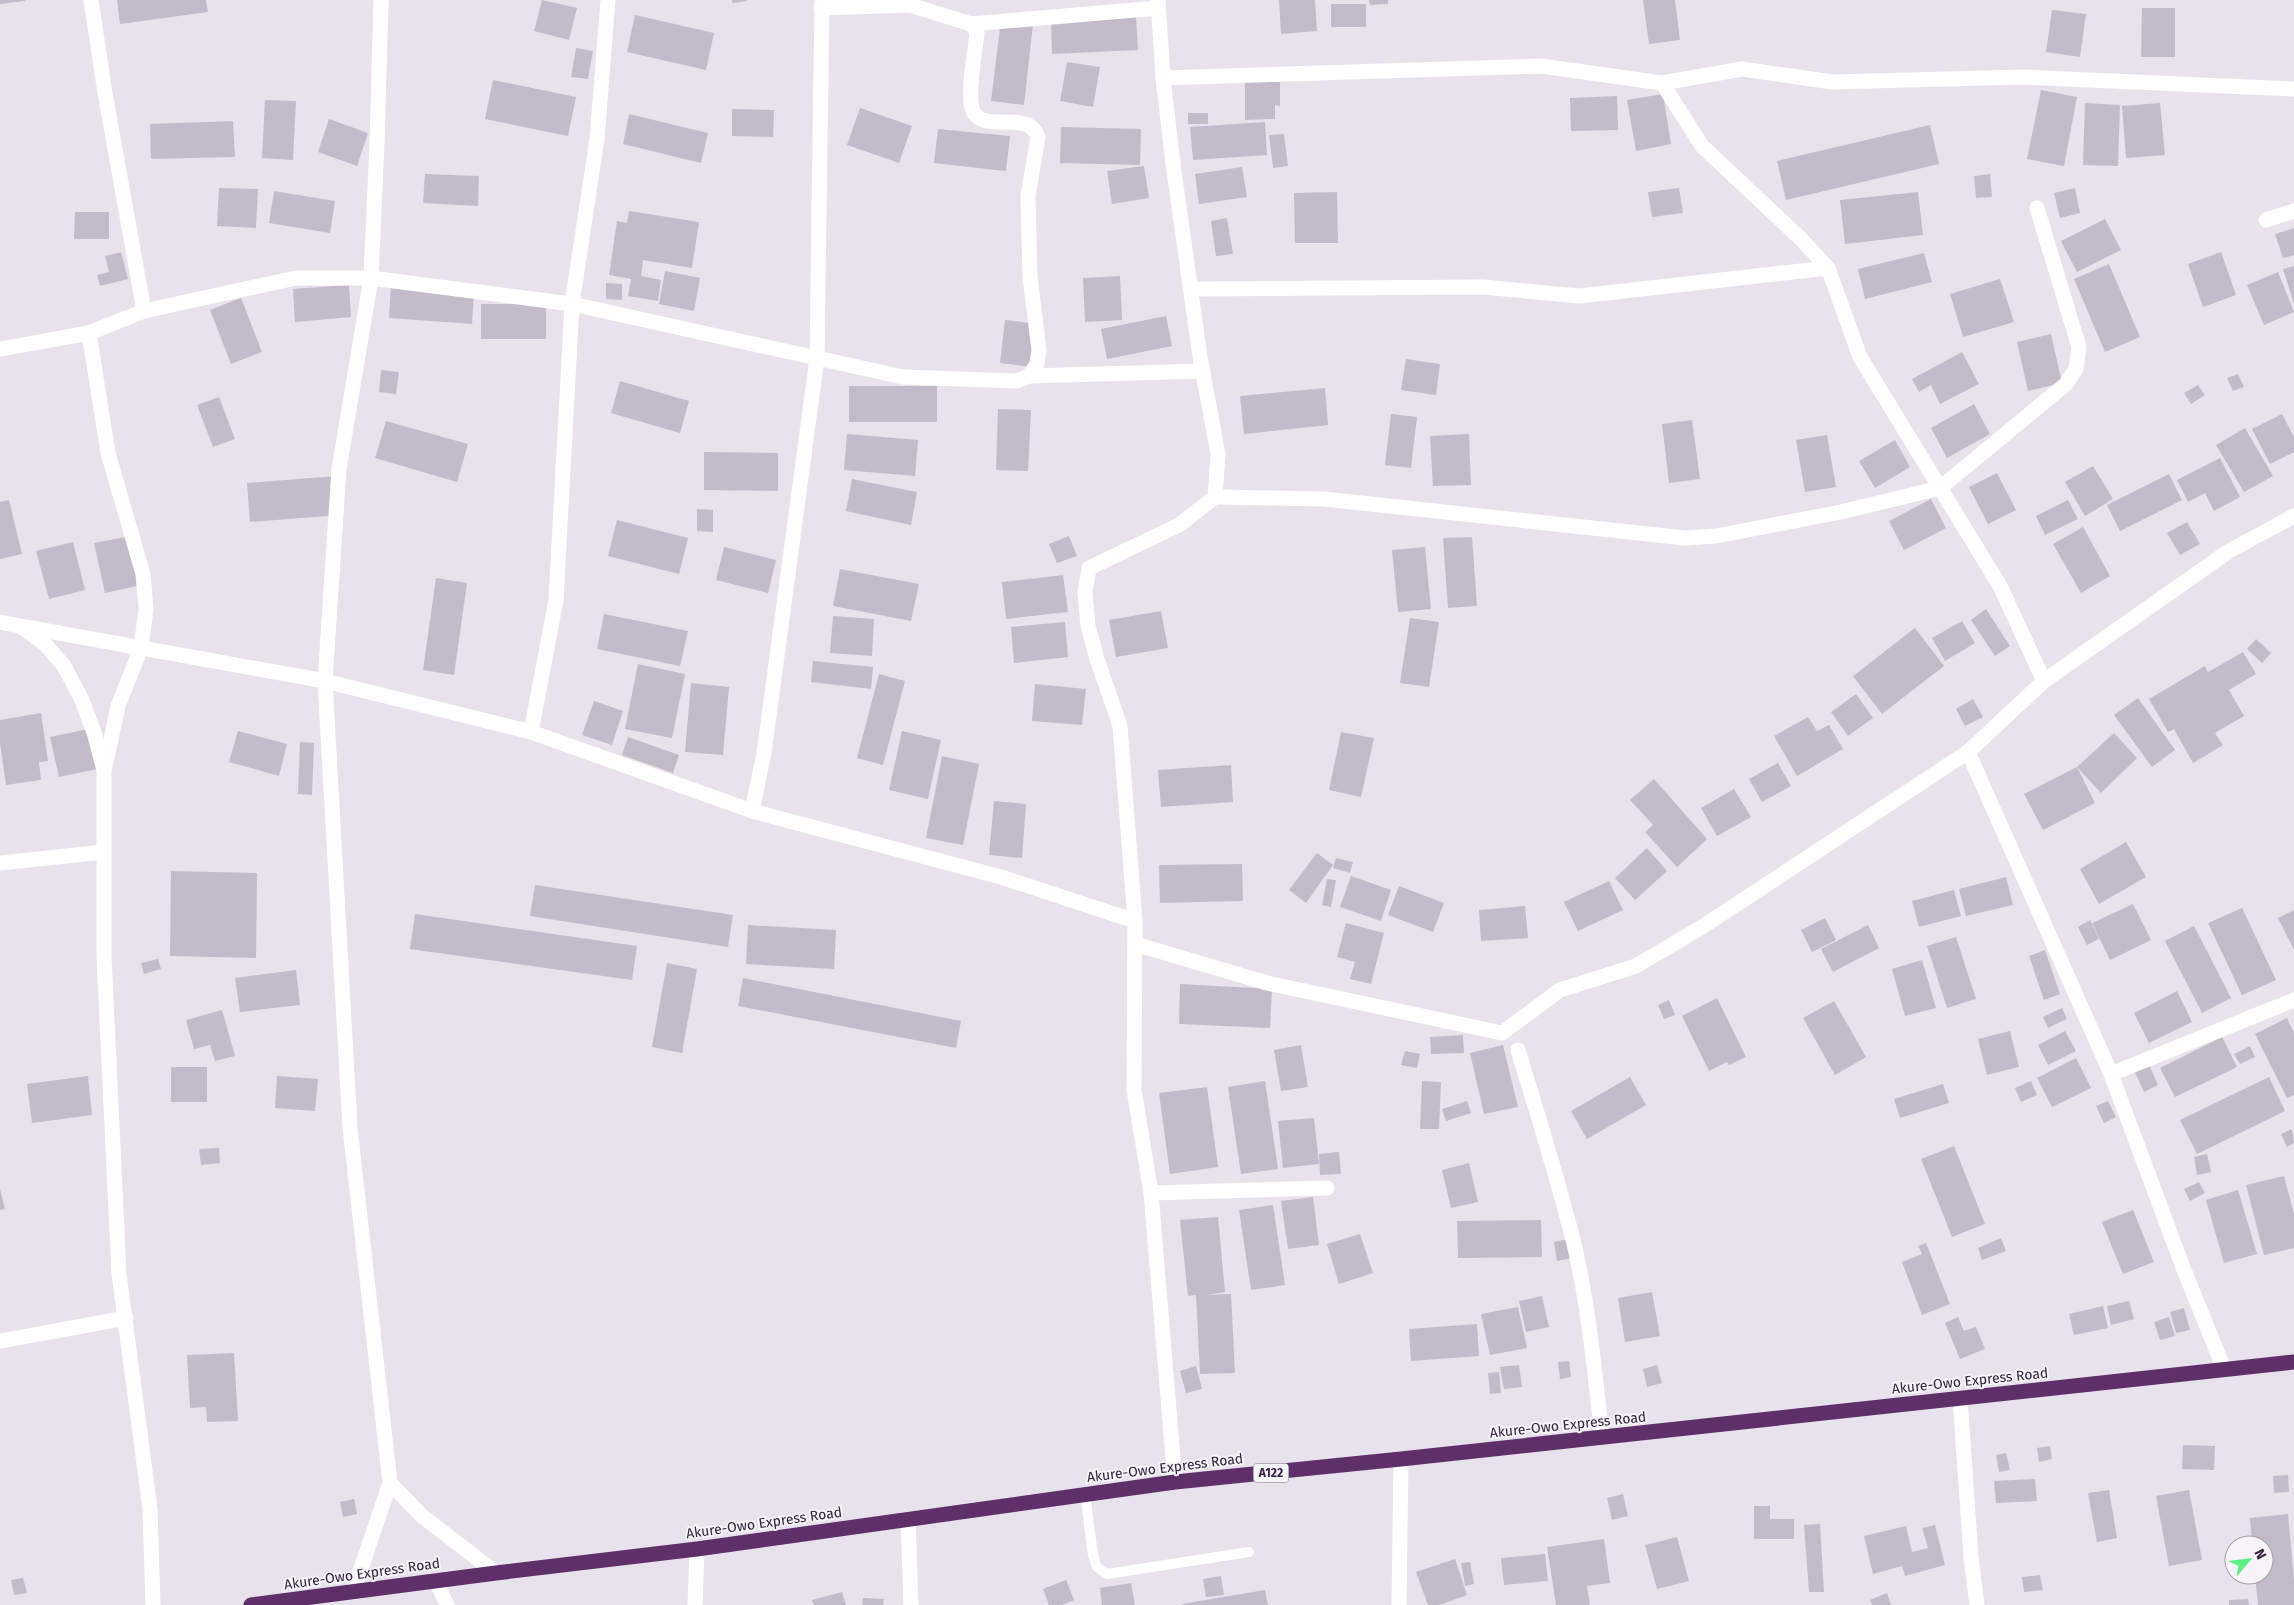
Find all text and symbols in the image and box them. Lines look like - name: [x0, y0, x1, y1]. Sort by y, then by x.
- street label: Akure-Owo Express Road: [1891, 1364, 2049, 1398]
- street label: Akure-Owo Express Road: [1489, 1408, 1647, 1442]
- street label: Akure-Owo Express Road: [1086, 1450, 1244, 1486]
- road number: A122: [1254, 1464, 1288, 1482]
- street label: Akure-Owo Express Road: [685, 1504, 843, 1542]
- north arrow: [2224, 1535, 2274, 1585]
- text: N: [2250, 1546, 2270, 1562]
- street label: Akure-Owo Express Road: [283, 1555, 441, 1593]

